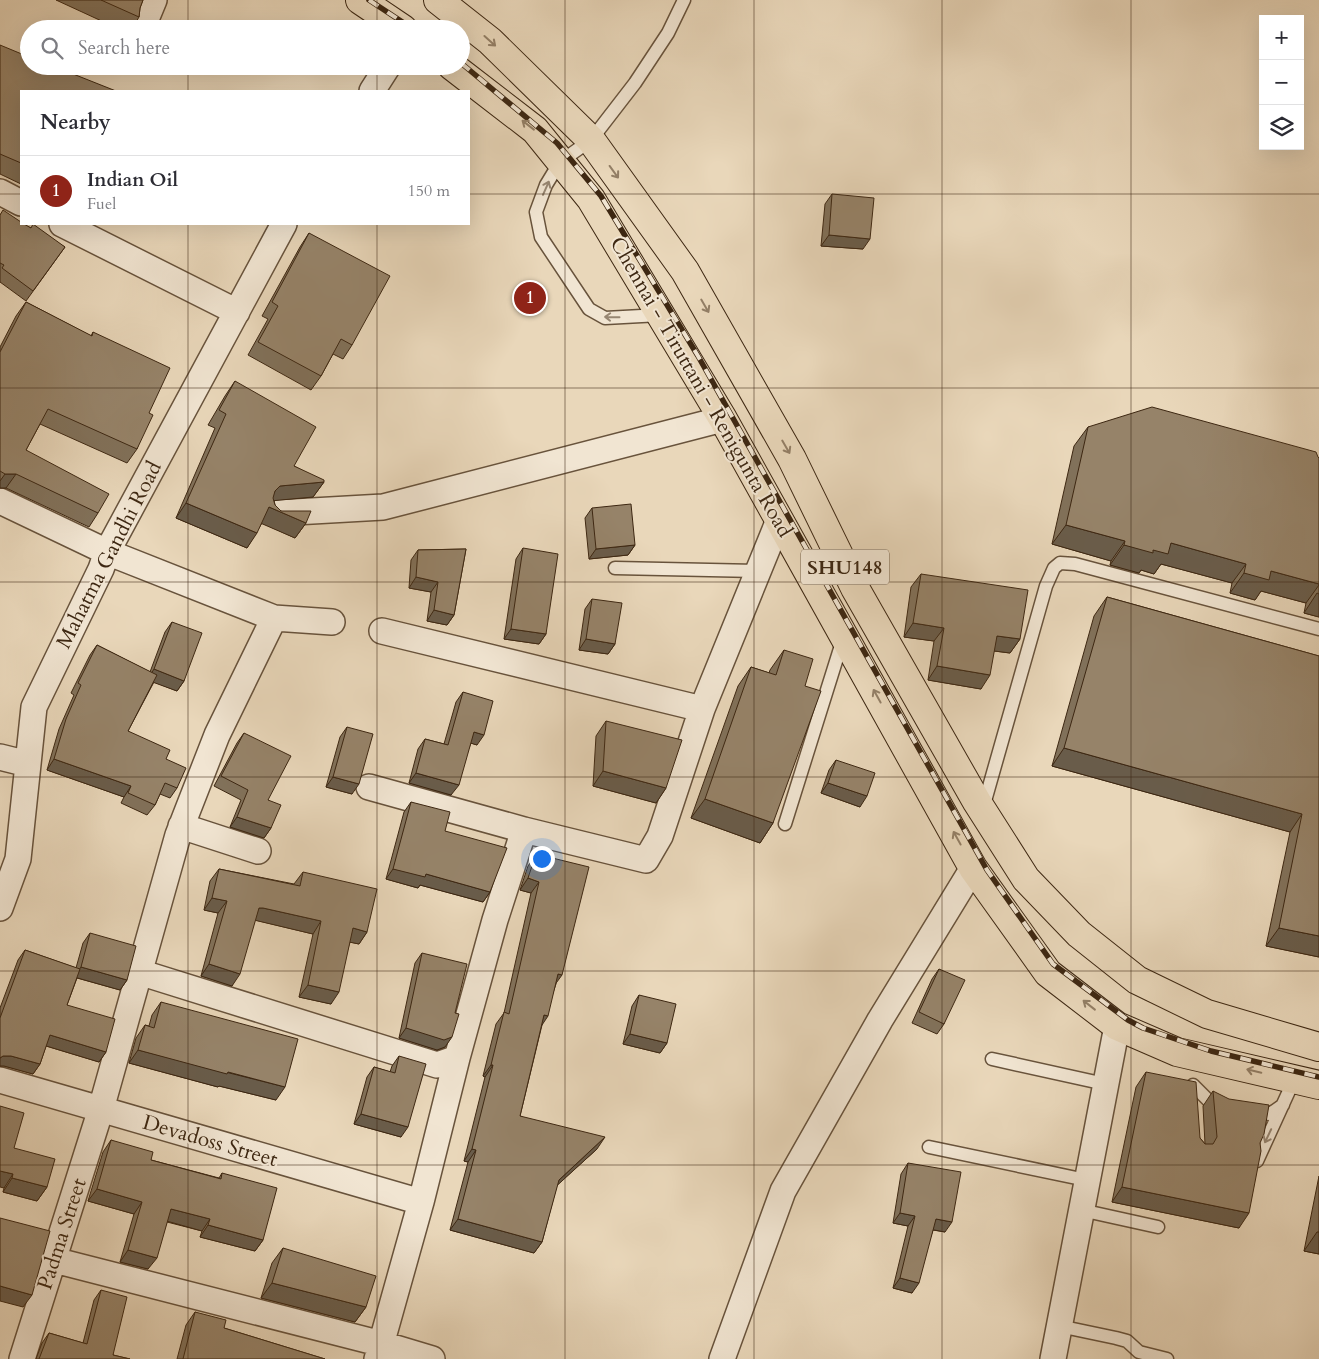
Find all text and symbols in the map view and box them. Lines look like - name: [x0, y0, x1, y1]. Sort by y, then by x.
- map controls: [1259, 15, 1304, 150]
- button: +: [1259, 15, 1304, 60]
- search box: [20, 20, 470, 75]
- icon: search: [38, 34, 66, 62]
- text: Search here: [78, 35, 170, 61]
- one-way arrow: [484, 36, 497, 47]
- button: −: [1259, 60, 1304, 105]
- button: layers: [1259, 105, 1304, 150]
- text: Nearby: [40, 108, 111, 137]
- one-way arrow: [522, 120, 535, 131]
- one-way arrow: [608, 165, 619, 178]
- text: Indian Oil: [87, 167, 178, 193]
- text: 1: [52, 180, 60, 202]
- text: 150 m: [408, 180, 450, 202]
- one-way arrow: [541, 181, 551, 196]
- text: Fuel: [87, 193, 116, 215]
- street label: Chennai - Tiruttani - Renigunta Road: [603, 231, 799, 543]
- pin: 1: [514, 279, 546, 317]
- one-way arrow: [700, 299, 710, 313]
- one-way arrow: [604, 312, 620, 322]
- one-way arrow: [781, 440, 791, 454]
- street label: Mahatma Gandhi Road: [49, 456, 169, 654]
- road number: SHU148: [801, 550, 889, 584]
- one-way arrow: [872, 690, 882, 704]
- one-way arrow: [951, 832, 961, 846]
- your location: [529, 846, 555, 872]
- one-way arrow: [1083, 999, 1096, 1010]
- one-way arrow: [1247, 1066, 1263, 1075]
- street label: Devadoss Street: [139, 1108, 281, 1174]
- one-way arrow: [1263, 1128, 1272, 1143]
- street label: Padma Street: [30, 1174, 94, 1293]

